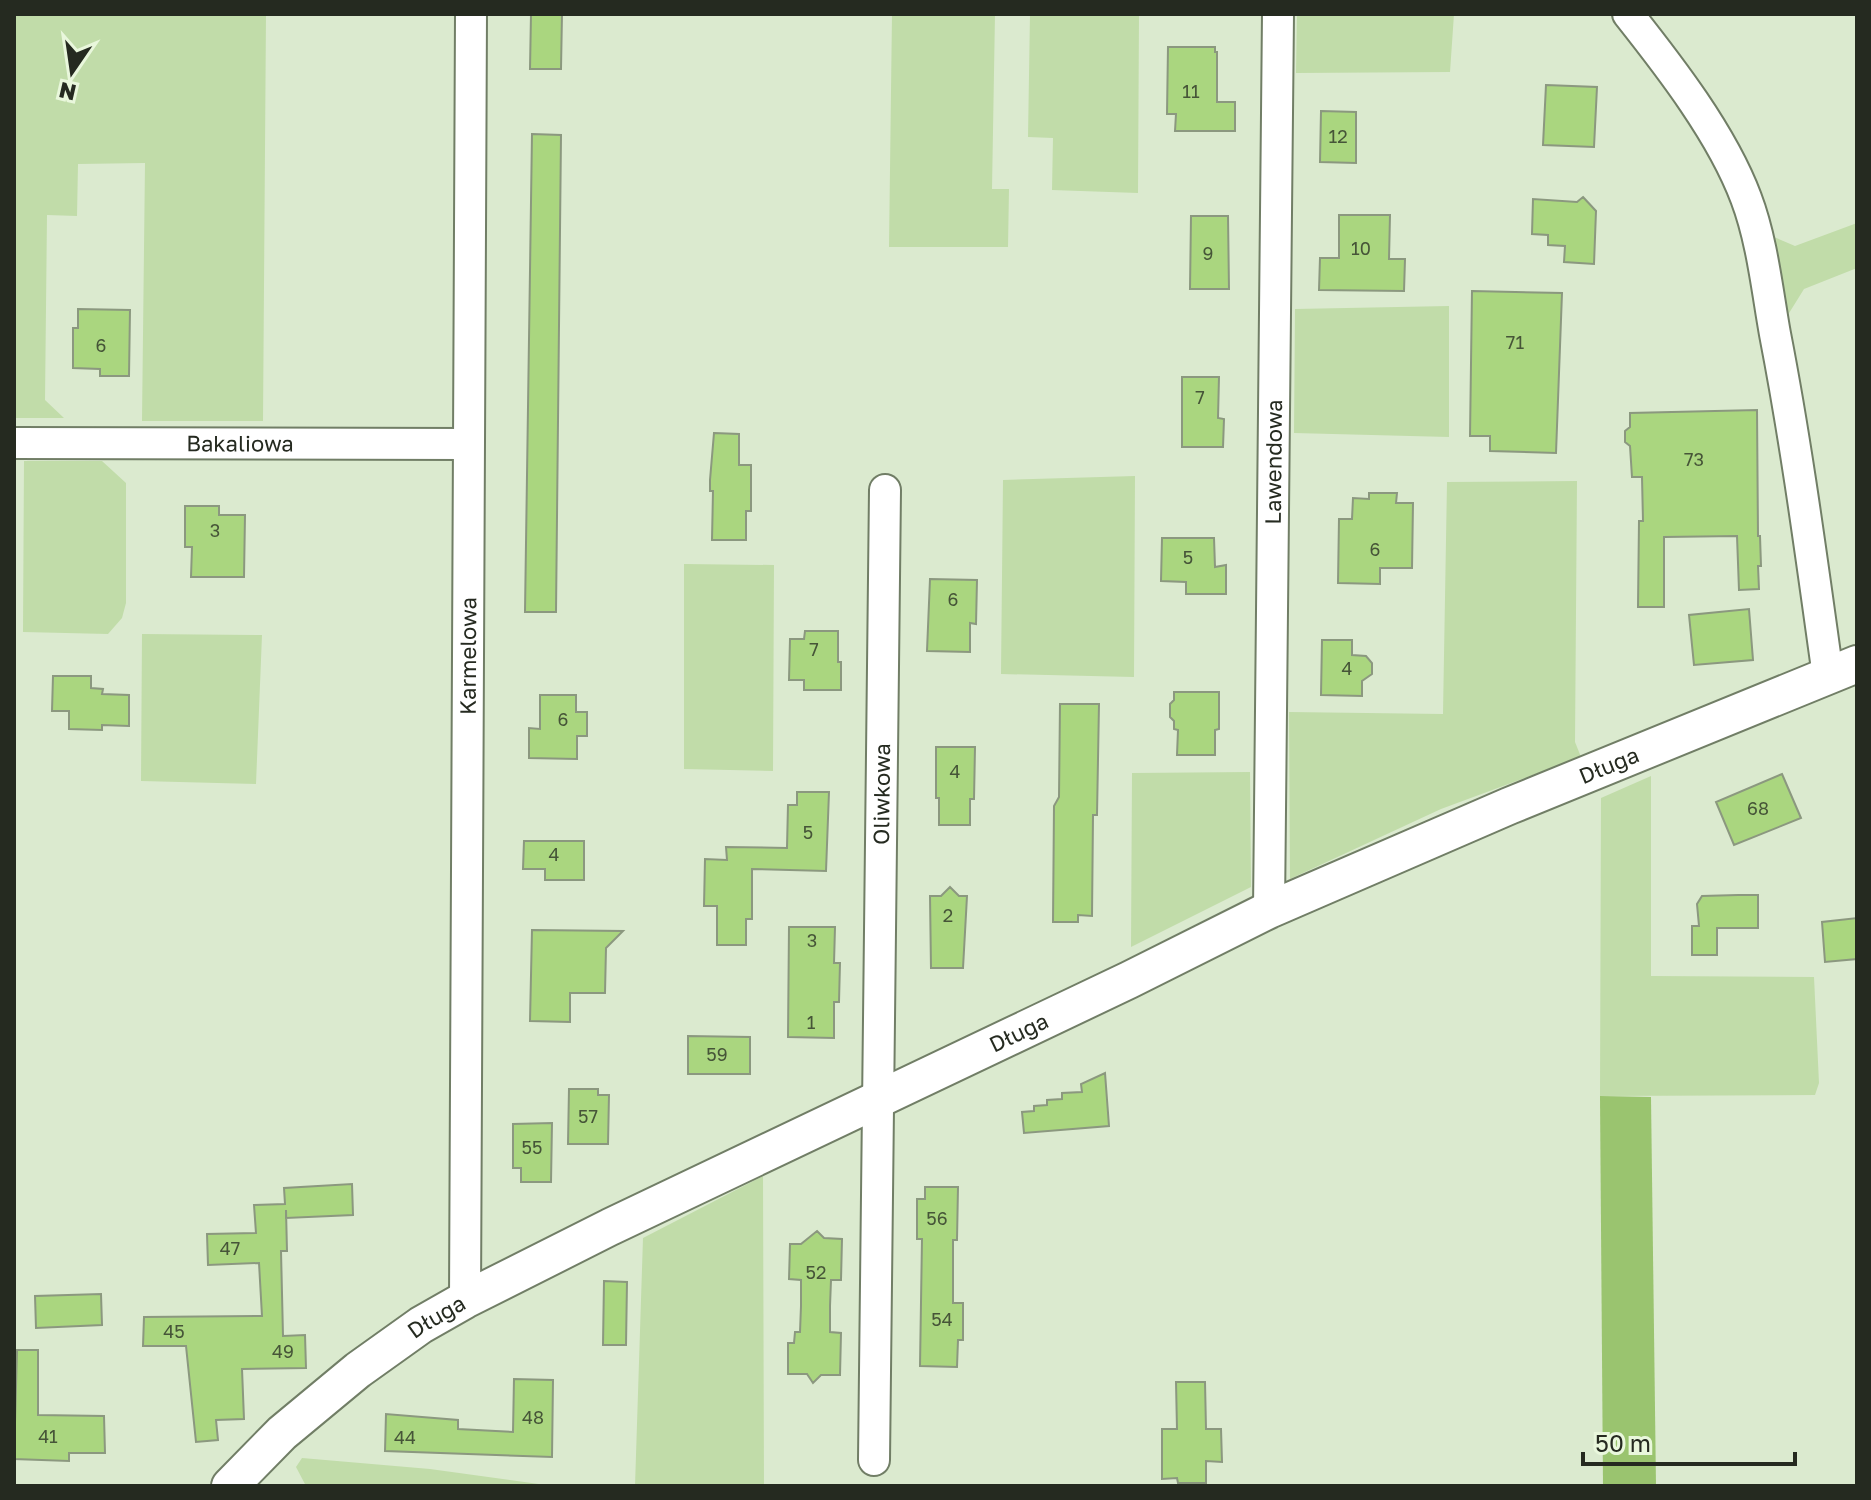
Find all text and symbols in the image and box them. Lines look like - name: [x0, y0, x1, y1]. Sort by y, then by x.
- north arrow: [32, 32, 112, 112]
- text: N: [56, 77, 79, 107]
- house number: 11: [1182, 80, 1200, 102]
- house number: 12: [1328, 125, 1348, 147]
- house number: 10: [1351, 237, 1371, 259]
- house number: 9: [1203, 242, 1213, 264]
- house number: 71: [1506, 331, 1524, 353]
- house number: 6: [96, 334, 106, 356]
- house number: 7: [1195, 386, 1205, 408]
- street label: Lawendowa: [1259, 399, 1287, 525]
- street label: Bakaliowa: [186, 429, 294, 457]
- house number: 73: [1684, 448, 1704, 470]
- house number: 3: [210, 519, 220, 541]
- house number: 6: [1370, 538, 1380, 560]
- house number: 5: [1183, 546, 1193, 568]
- house number: 6: [948, 588, 958, 610]
- street label: Karmelowa: [454, 597, 481, 715]
- house number: 7: [809, 638, 819, 660]
- house number: 4: [1342, 657, 1353, 679]
- house number: 6: [558, 708, 568, 730]
- street label: Długa: [1575, 741, 1643, 789]
- street label: Oliwkowa: [867, 743, 895, 845]
- house number: 4: [950, 760, 961, 782]
- house number: 68: [1747, 797, 1769, 819]
- house number: 5: [803, 821, 813, 843]
- house number: 4: [549, 843, 560, 865]
- house number: 2: [943, 904, 953, 926]
- house number: 3: [807, 929, 817, 951]
- street label: Długa: [985, 1006, 1052, 1058]
- house number: 1: [807, 1011, 816, 1033]
- house number: 59: [706, 1043, 728, 1065]
- house number: 57: [578, 1105, 598, 1127]
- house number: 55: [522, 1136, 542, 1158]
- house number: 56: [926, 1207, 948, 1229]
- house number: 47: [220, 1237, 240, 1259]
- house number: 52: [806, 1261, 826, 1283]
- street label: Długa: [402, 1289, 470, 1343]
- house number: 54: [931, 1308, 953, 1330]
- house number: 45: [163, 1320, 185, 1342]
- house number: 49: [272, 1340, 294, 1362]
- house number: 48: [522, 1406, 544, 1428]
- scale bar: [1583, 1416, 1795, 1466]
- house number: 41: [38, 1425, 58, 1447]
- house number: 44: [394, 1426, 416, 1448]
- text: 50 m: [1595, 1428, 1651, 1457]

